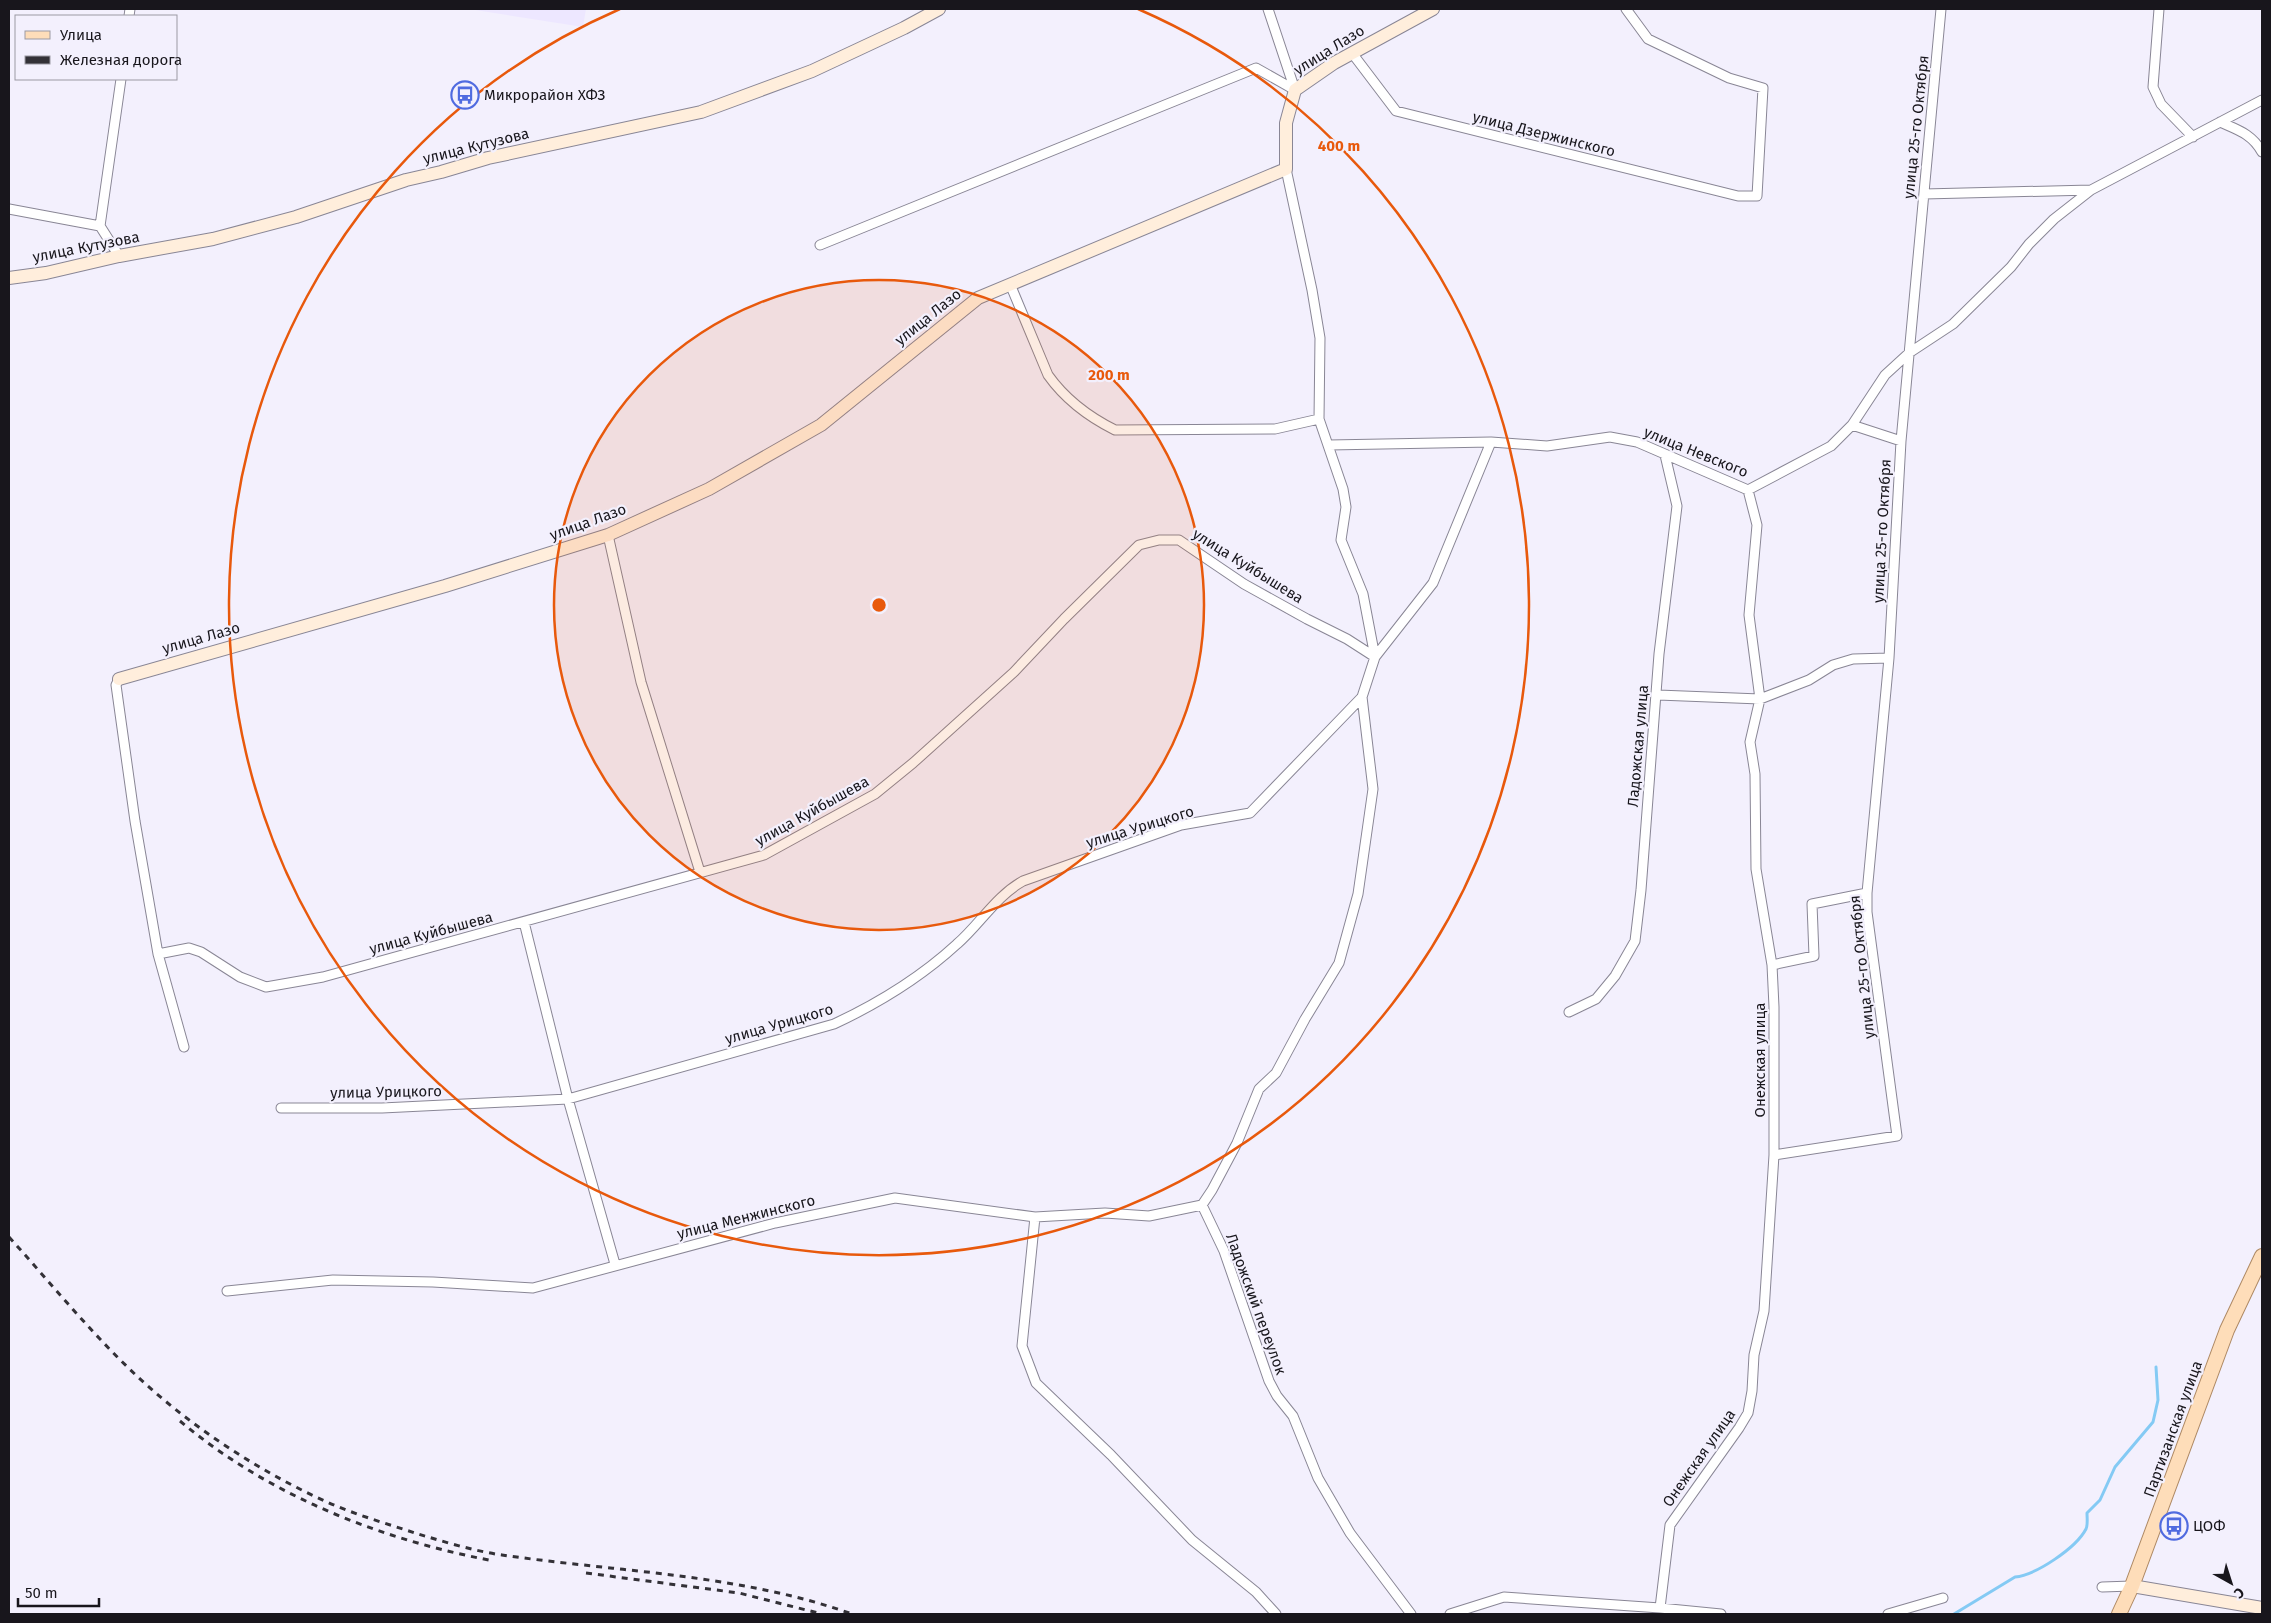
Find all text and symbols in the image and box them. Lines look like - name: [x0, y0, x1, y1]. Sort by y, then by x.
- legend: [15, 15, 178, 80]
- street label: улица Лазо: [1290, 21, 1368, 79]
- text: Улица: [60, 26, 102, 44]
- text: Железная дорога: [60, 51, 182, 69]
- street label: улица 25-го Октября: [1900, 54, 1932, 200]
- bus stop icon: Микрорайон ХФЗ: [450, 80, 480, 110]
- place label: Микрорайон ХФЗ: [484, 86, 606, 104]
- street label: улица Дзержинского: [1471, 108, 1617, 160]
- street label: улица Кутузова: [421, 124, 531, 168]
- text: 400 m: [1318, 137, 1360, 155]
- street label: улица Кутузова: [31, 228, 141, 266]
- street label: улица Лазо: [891, 285, 965, 349]
- text: 200 m: [1088, 366, 1130, 384]
- street label: улица Невского: [1641, 423, 1751, 481]
- street label: улица 25-го Октября: [1869, 459, 1895, 603]
- street label: улица Лазо: [547, 500, 629, 544]
- street label: улица Куйбышева: [1189, 525, 1307, 607]
- centre of rings: [870, 596, 888, 614]
- street label: улица Лазо: [160, 618, 242, 658]
- street label: Ладожская улица: [1624, 684, 1652, 808]
- street label: улица Куйбышева: [752, 772, 872, 850]
- street label: улица Урицкого: [1084, 802, 1196, 852]
- street label: улица 25-го Октября: [1846, 894, 1878, 1040]
- street label: улица Куйбышева: [367, 908, 495, 958]
- street label: улица Урицкого: [723, 1000, 835, 1048]
- street label: Онежская улица: [1751, 1003, 1769, 1117]
- street label: улица Урицкого: [330, 1082, 442, 1102]
- street label: улица Менжинского: [675, 1191, 817, 1243]
- street label: Ладожский переулок: [1222, 1231, 1290, 1377]
- street label: Партизанская улица: [2140, 1358, 2206, 1500]
- street label: Онежская улица: [1659, 1406, 1739, 1510]
- bus stop icon: ЦОФ: [2159, 1511, 2189, 1541]
- place label: ЦОФ: [2193, 1517, 2225, 1535]
- north arrow: [2206, 1558, 2256, 1608]
- scale bar: [18, 1576, 99, 1608]
- text: 50 m: [25, 1584, 58, 1602]
- text: С: [2230, 1584, 2247, 1602]

